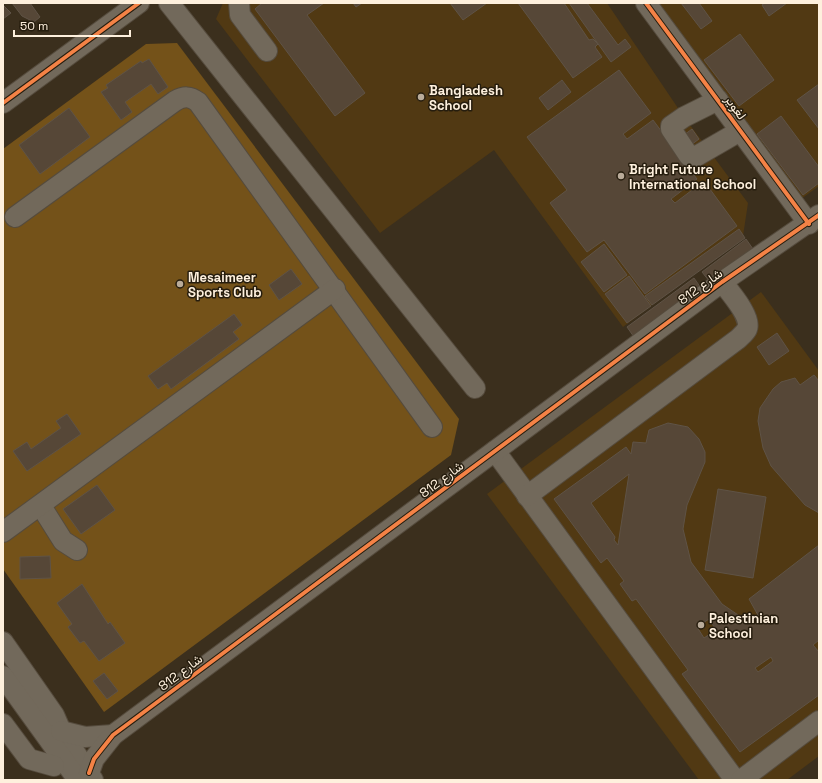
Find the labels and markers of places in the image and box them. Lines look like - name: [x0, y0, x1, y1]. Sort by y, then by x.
- place label: Bangladesh School: [429, 82, 503, 114]
- marker: Bangladesh School: [416, 92, 426, 102]
- place label: Bright Future International School: [629, 161, 756, 193]
- marker: Bright Future International School: [616, 171, 626, 181]
- place label: Mesaimeer Sports Club: [188, 269, 261, 301]
- marker: Mesaimeer Sports Club: [175, 279, 185, 289]
- place label: Palestinian School: [709, 610, 778, 642]
- marker: Palestinian School: [696, 620, 706, 630]

